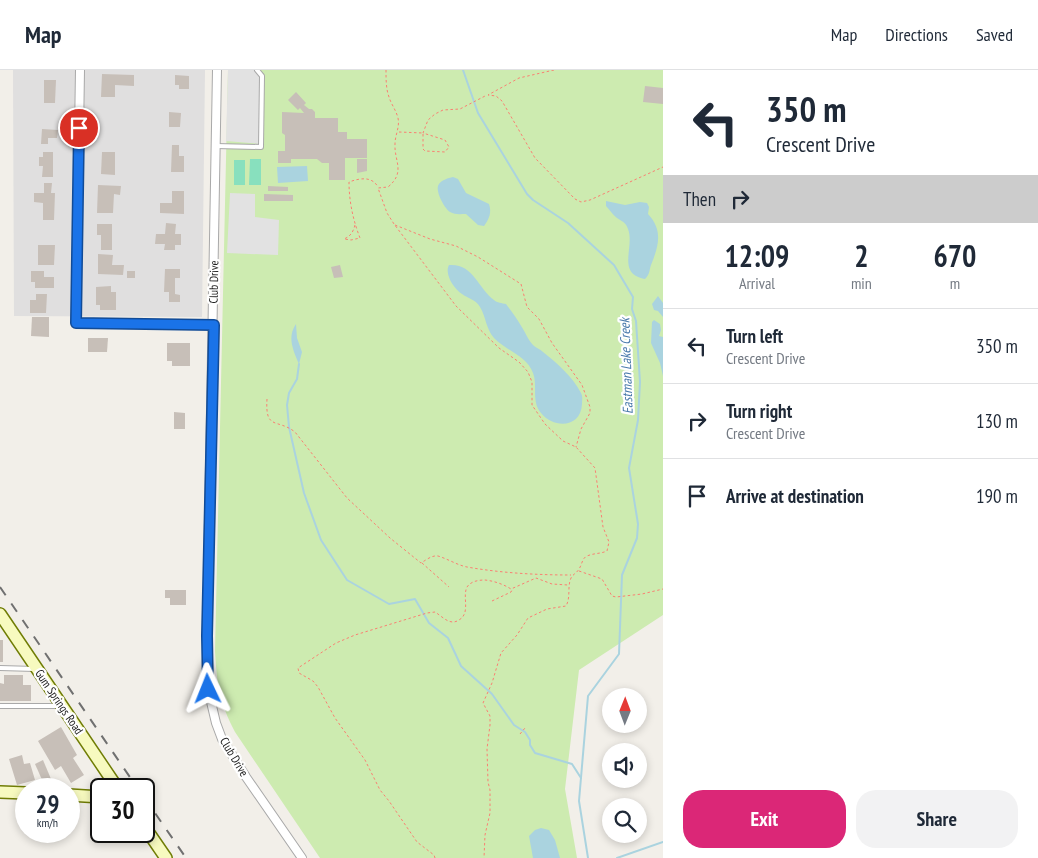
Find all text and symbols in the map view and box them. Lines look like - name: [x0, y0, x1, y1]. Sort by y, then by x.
- text: Map: [25, 19, 62, 50]
- text: Map: [831, 23, 857, 46]
- text: Directions: [885, 23, 948, 46]
- text: Saved: [976, 23, 1013, 46]
- text: 350 m: [766, 86, 847, 132]
- icon: left: [683, 90, 748, 155]
- pin: [58, 107, 100, 149]
- icon: arrive: [65, 114, 93, 142]
- text: Crescent Drive: [766, 130, 875, 158]
- icon: right: [726, 185, 754, 213]
- text: Then: [683, 187, 716, 211]
- text: 12:09: [725, 236, 789, 275]
- text: 2: [854, 236, 869, 275]
- text: 670: [933, 236, 976, 275]
- street label: Club Drive: [206, 260, 221, 304]
- text: Arrival: [739, 273, 775, 293]
- text: min: [851, 273, 872, 293]
- text: m: [950, 273, 960, 293]
- water label: Eastman Lake Creek: [615, 316, 637, 414]
- text: Turn left: [726, 324, 783, 348]
- icon: left: [683, 332, 711, 360]
- text: 350 m: [976, 334, 1018, 358]
- text: Crescent Drive: [726, 348, 805, 368]
- text: Turn right: [726, 399, 792, 423]
- icon: right: [683, 407, 711, 435]
- text: 130 m: [976, 409, 1018, 433]
- text: Crescent Drive: [726, 423, 805, 443]
- icon: arrive: [683, 482, 711, 510]
- text: Arrive at destination: [726, 484, 864, 508]
- text: 190 m: [976, 484, 1018, 508]
- position arrow: [181, 662, 233, 714]
- street label: Gum Springs Road: [32, 666, 87, 737]
- north arrow: [602, 688, 648, 732]
- map controls: [602, 688, 647, 843]
- street label: Club Drive: [217, 734, 252, 779]
- button: sound: [602, 743, 647, 788]
- speed limit sign: 30: [90, 778, 155, 843]
- text: 29: [36, 788, 59, 820]
- button: Exit: [683, 790, 846, 848]
- button: Share: [856, 790, 1018, 848]
- button: search: [602, 798, 647, 843]
- text: km/h: [37, 815, 58, 830]

